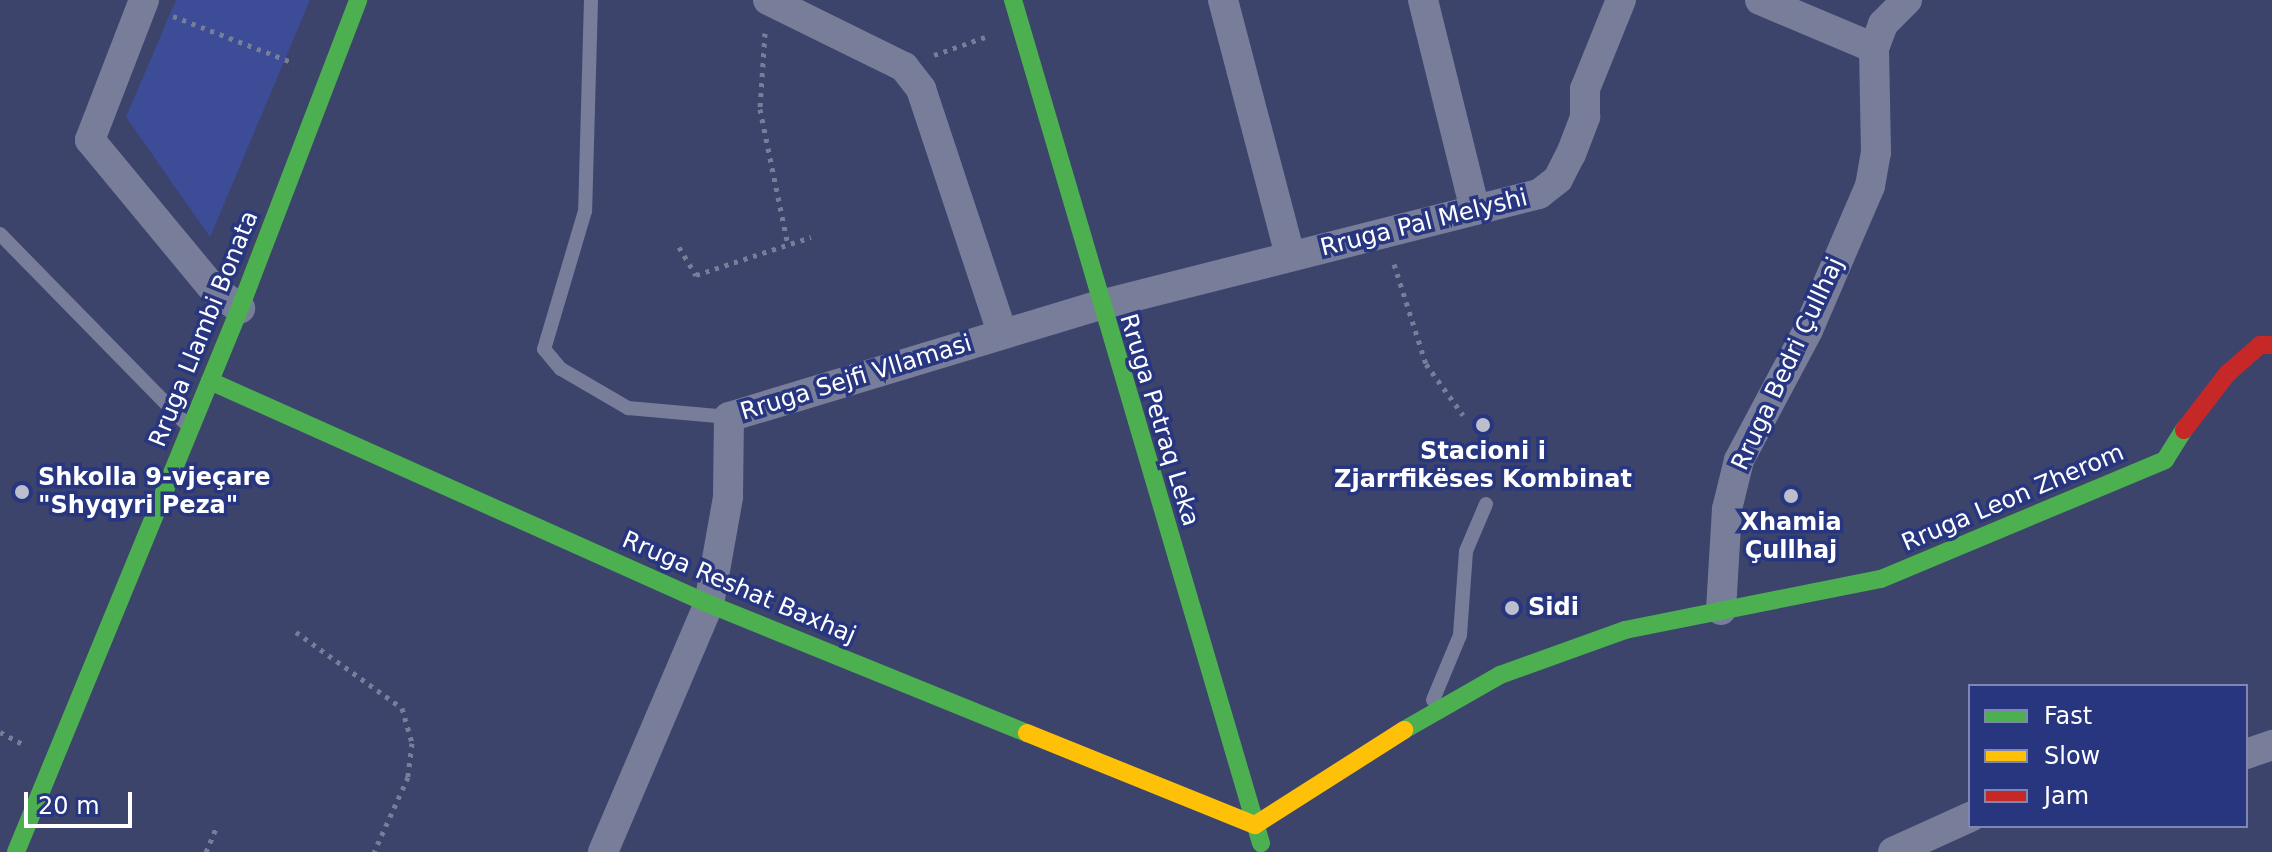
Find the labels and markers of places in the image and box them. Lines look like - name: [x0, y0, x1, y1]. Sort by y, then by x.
- marker: Stacioni i Zjarrfikëses Kombinat: [1474, 416, 1492, 434]
- place label: Stacioni i Zjarrfikëses Kombinat: [1334, 438, 1632, 494]
- place label: Shkolla 9-vjeçare "Shyqyri Peza": [38, 464, 271, 520]
- marker: Shkolla 9-vjeçare "Shyqyri Peza": [13, 483, 31, 501]
- marker: Xhamia Çullhaj: [1782, 487, 1800, 505]
- place label: Xhamia Çullhaj: [1740, 509, 1842, 565]
- place label: Sidi: [1528, 594, 1579, 622]
- marker: Sidi: [1503, 599, 1521, 617]

